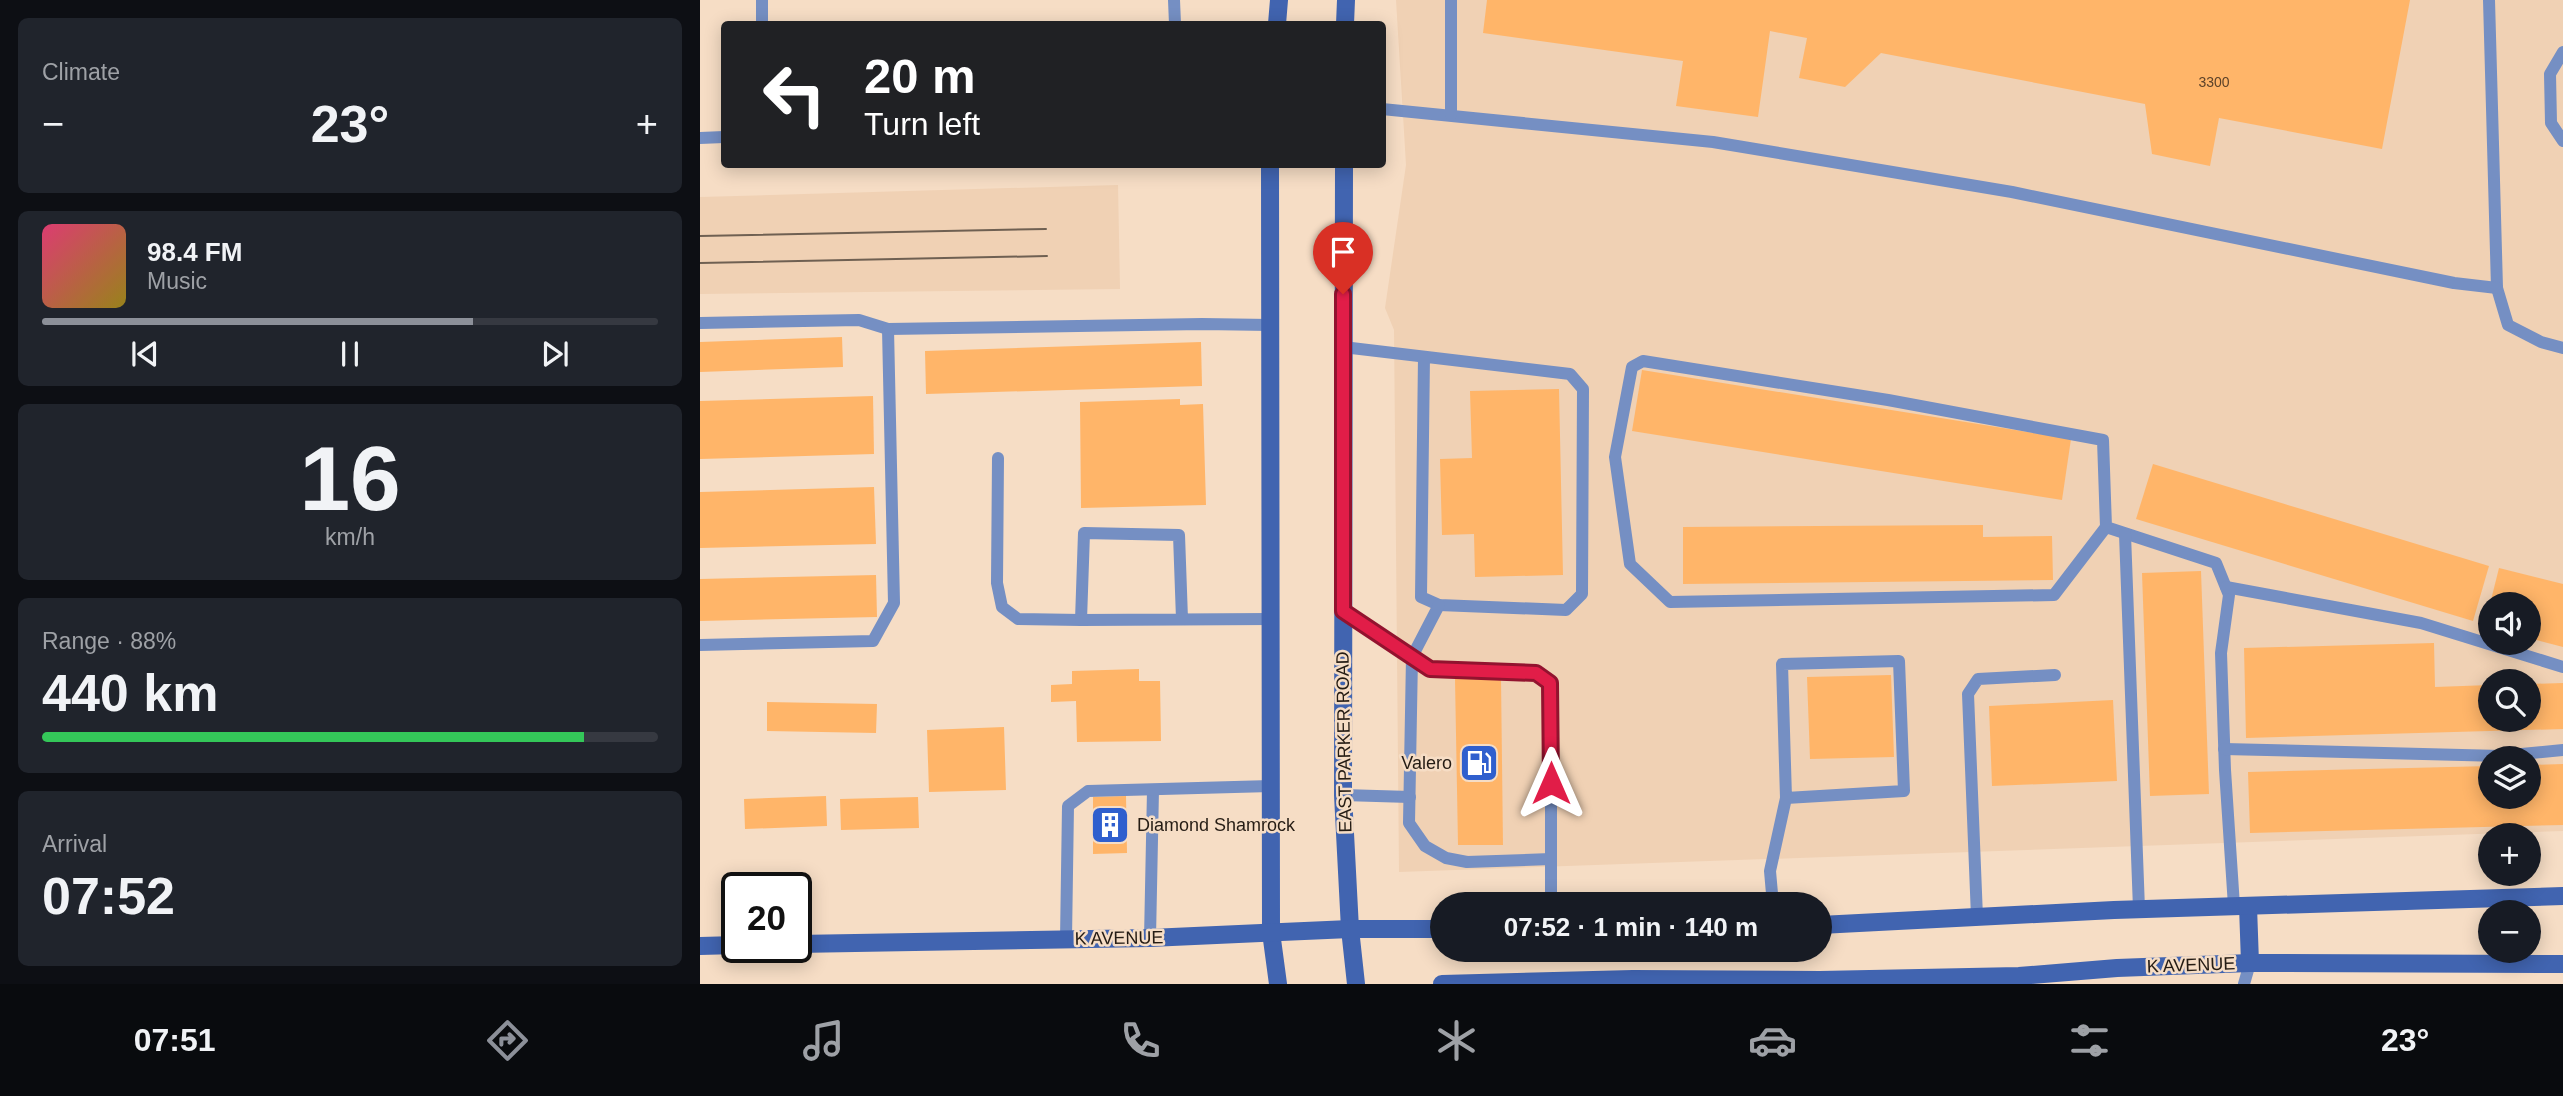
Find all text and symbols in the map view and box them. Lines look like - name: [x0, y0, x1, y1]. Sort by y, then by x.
- icon: left: [749, 49, 840, 140]
- text: 20 m: [864, 49, 976, 103]
- text: Climate: [42, 59, 120, 85]
- house number: 3300: [2198, 74, 2230, 90]
- text: 23°: [311, 95, 389, 153]
- text: −: [42, 103, 64, 145]
- text: +: [636, 103, 658, 145]
- text: Turn left: [864, 106, 980, 142]
- pin: [1313, 222, 1373, 294]
- icon: arrive: [1324, 233, 1362, 271]
- text: 98.4 FM: [147, 237, 242, 267]
- text: Music: [147, 268, 207, 294]
- icon: previous: [126, 335, 164, 373]
- icon: pause: [331, 335, 369, 373]
- icon: next: [536, 335, 574, 373]
- text: 16: [299, 428, 401, 529]
- text: km/h: [325, 524, 375, 550]
- map controls: [2478, 592, 2541, 963]
- button: sound: [2478, 592, 2541, 655]
- text: Range · 88%: [42, 628, 176, 654]
- street label: EAST PARKER ROAD: [1332, 651, 1356, 833]
- text: 440 km: [42, 664, 218, 722]
- button: search: [2478, 669, 2541, 732]
- fuel station icon: Valero: [1458, 742, 1500, 784]
- position arrow: [1514, 746, 1588, 820]
- button: layers: [2478, 746, 2541, 809]
- place label: Valero: [1401, 753, 1452, 773]
- building icon: Diamond Shamrock: [1089, 804, 1131, 846]
- place label: Diamond Shamrock: [1137, 815, 1296, 835]
- button: +: [2478, 823, 2541, 886]
- text: Arrival: [42, 831, 107, 857]
- text: 07:52: [42, 867, 175, 925]
- speed limit sign: 20: [721, 872, 812, 963]
- button: −: [2478, 900, 2541, 963]
- text: 07:52 · 1 min · 140 m: [1504, 912, 1758, 942]
- street label: K AVENUE: [1074, 927, 1164, 949]
- street label: K AVENUE: [2146, 953, 2236, 977]
- icon: directions: [483, 1016, 532, 1065]
- icon: music: [799, 1016, 848, 1065]
- icon: phone: [1116, 1016, 1165, 1065]
- icon: climate: [1432, 1016, 1481, 1065]
- icon: car: [1748, 1016, 1797, 1065]
- icon: filters: [2065, 1016, 2114, 1065]
- text: 07:51: [134, 1022, 216, 1058]
- text: 23°: [2381, 1022, 2429, 1058]

